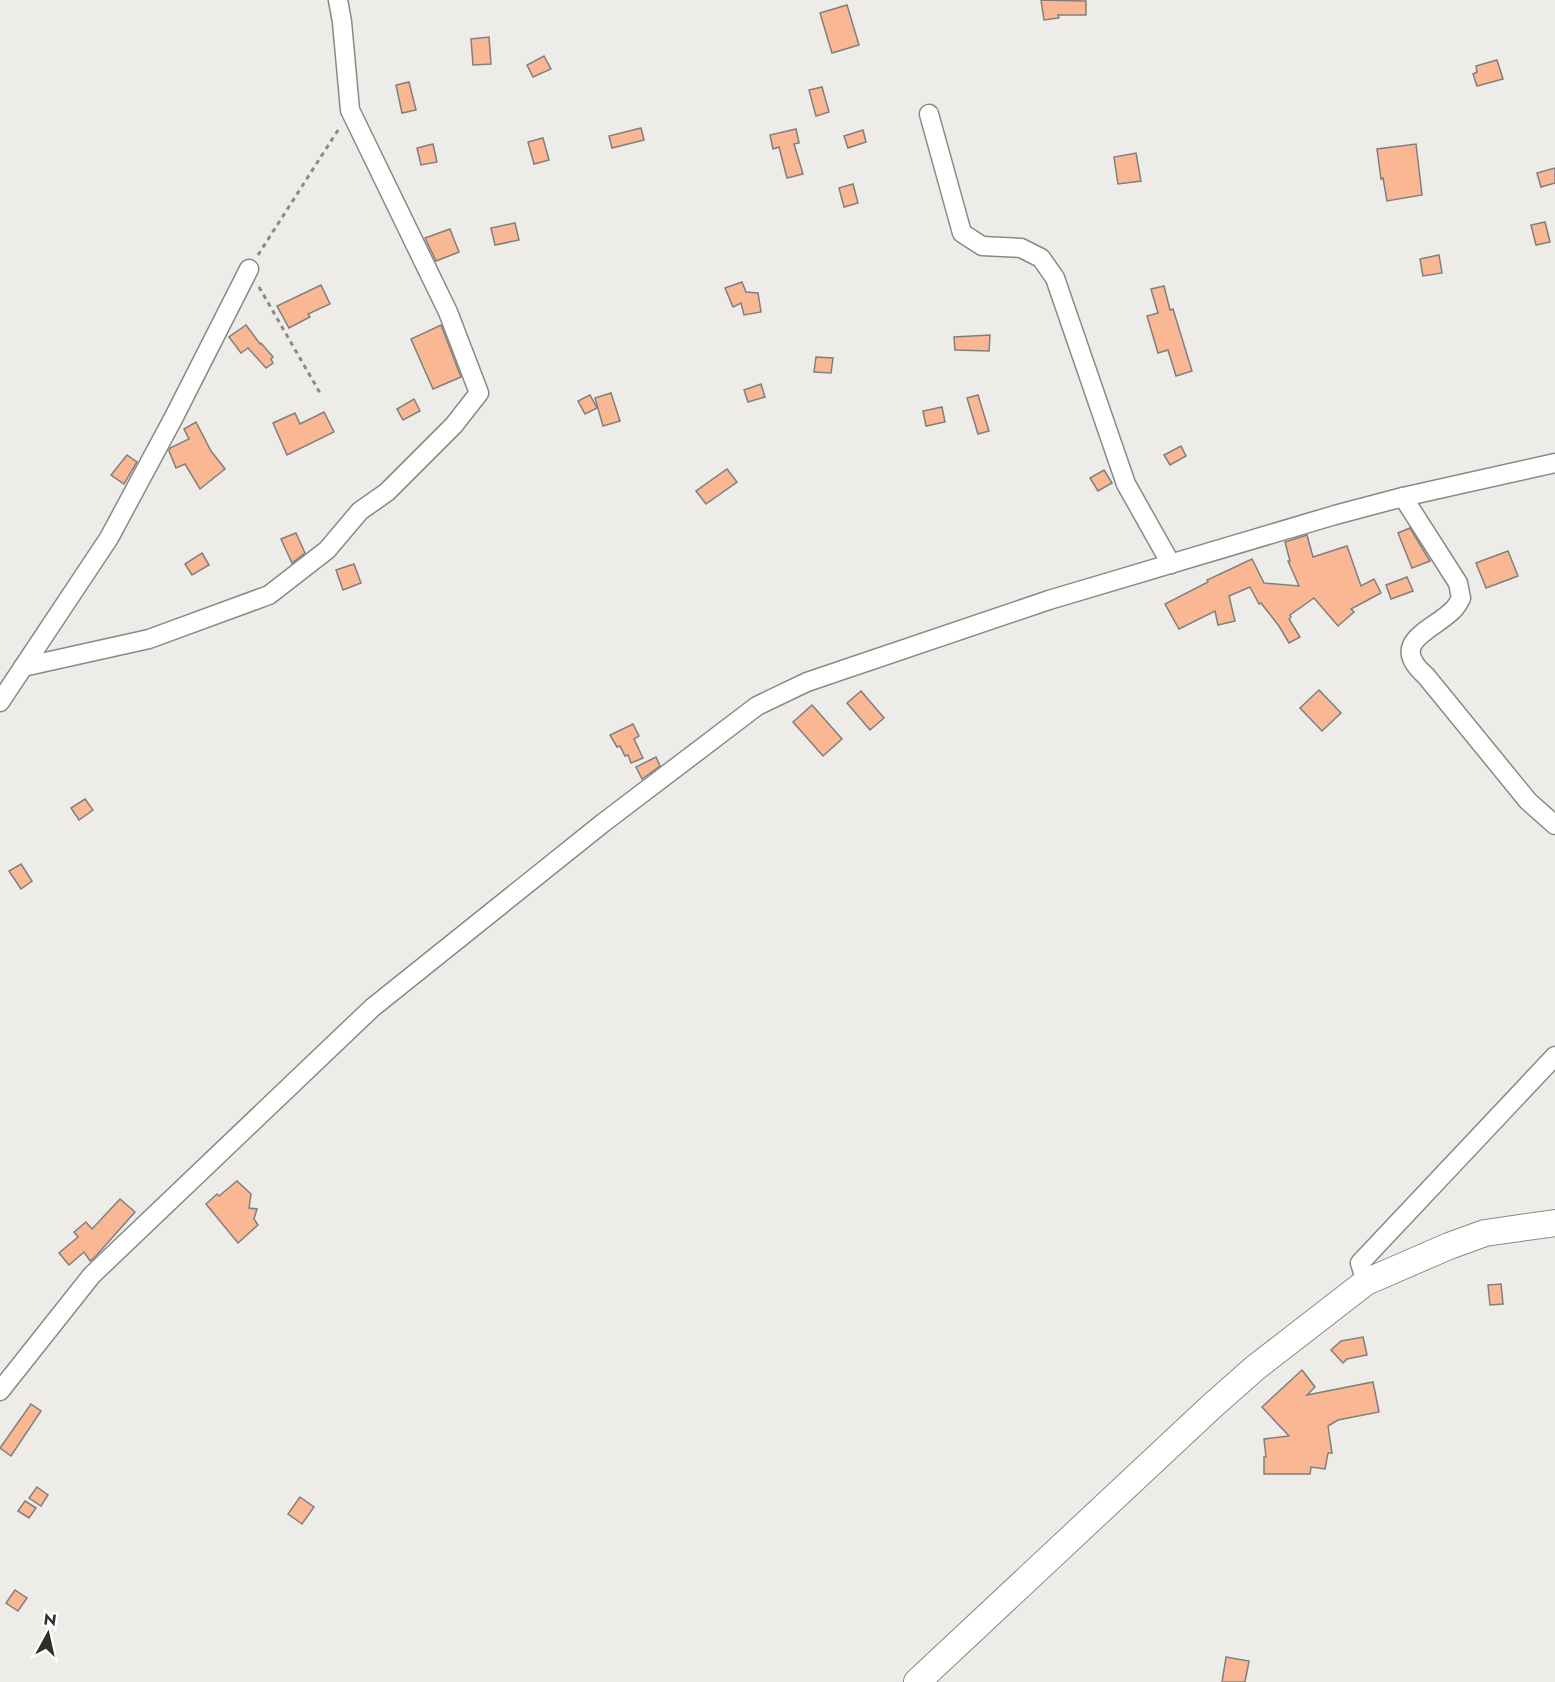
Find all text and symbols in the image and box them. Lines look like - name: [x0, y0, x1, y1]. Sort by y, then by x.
- north arrow: [18, 1604, 78, 1664]
- text: N: [42, 1607, 58, 1632]

